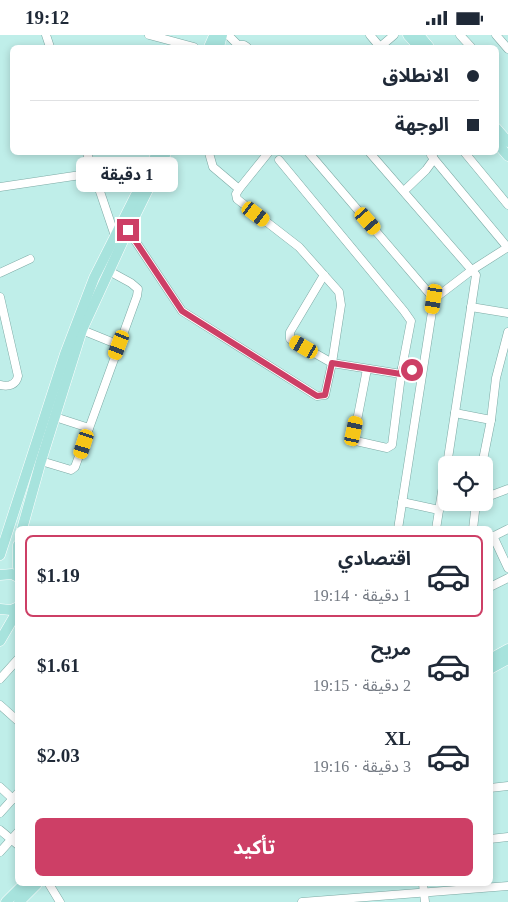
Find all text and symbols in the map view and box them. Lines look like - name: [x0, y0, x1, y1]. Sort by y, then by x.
- text: 19:12: [25, 7, 69, 28]
- text: الانطلاق: [383, 65, 449, 86]
- text: الوجهة: [395, 114, 449, 135]
- callout: 1 دقيقة: [77, 157, 179, 193]
- text: 1 دقيقة: [101, 166, 153, 183]
- car: [239, 199, 272, 229]
- car: [352, 205, 383, 237]
- route end: [117, 219, 139, 241]
- car: [424, 283, 443, 315]
- car: [106, 328, 131, 362]
- car: [287, 333, 320, 361]
- route start: [401, 359, 423, 381]
- car: [343, 415, 364, 447]
- car: [72, 427, 95, 461]
- map controls: [438, 456, 493, 511]
- button: locate: [438, 456, 493, 511]
- text: اقتصادي: [338, 548, 411, 569]
- icon: car: [426, 554, 471, 599]
- text: $1.19: [37, 565, 80, 586]
- text: 1 دقيقة · 19:14: [313, 587, 411, 604]
- text: مريح: [371, 638, 411, 659]
- icon: car: [426, 644, 471, 689]
- text: $1.61: [37, 655, 80, 676]
- text: 2 دقيقة · 19:15: [313, 677, 411, 694]
- text: XL: [385, 728, 411, 749]
- icon: car: [426, 734, 471, 779]
- text: $2.03: [37, 745, 80, 766]
- text: 3 دقيقة · 19:16: [313, 758, 411, 775]
- button: تأكيد: [35, 818, 473, 876]

